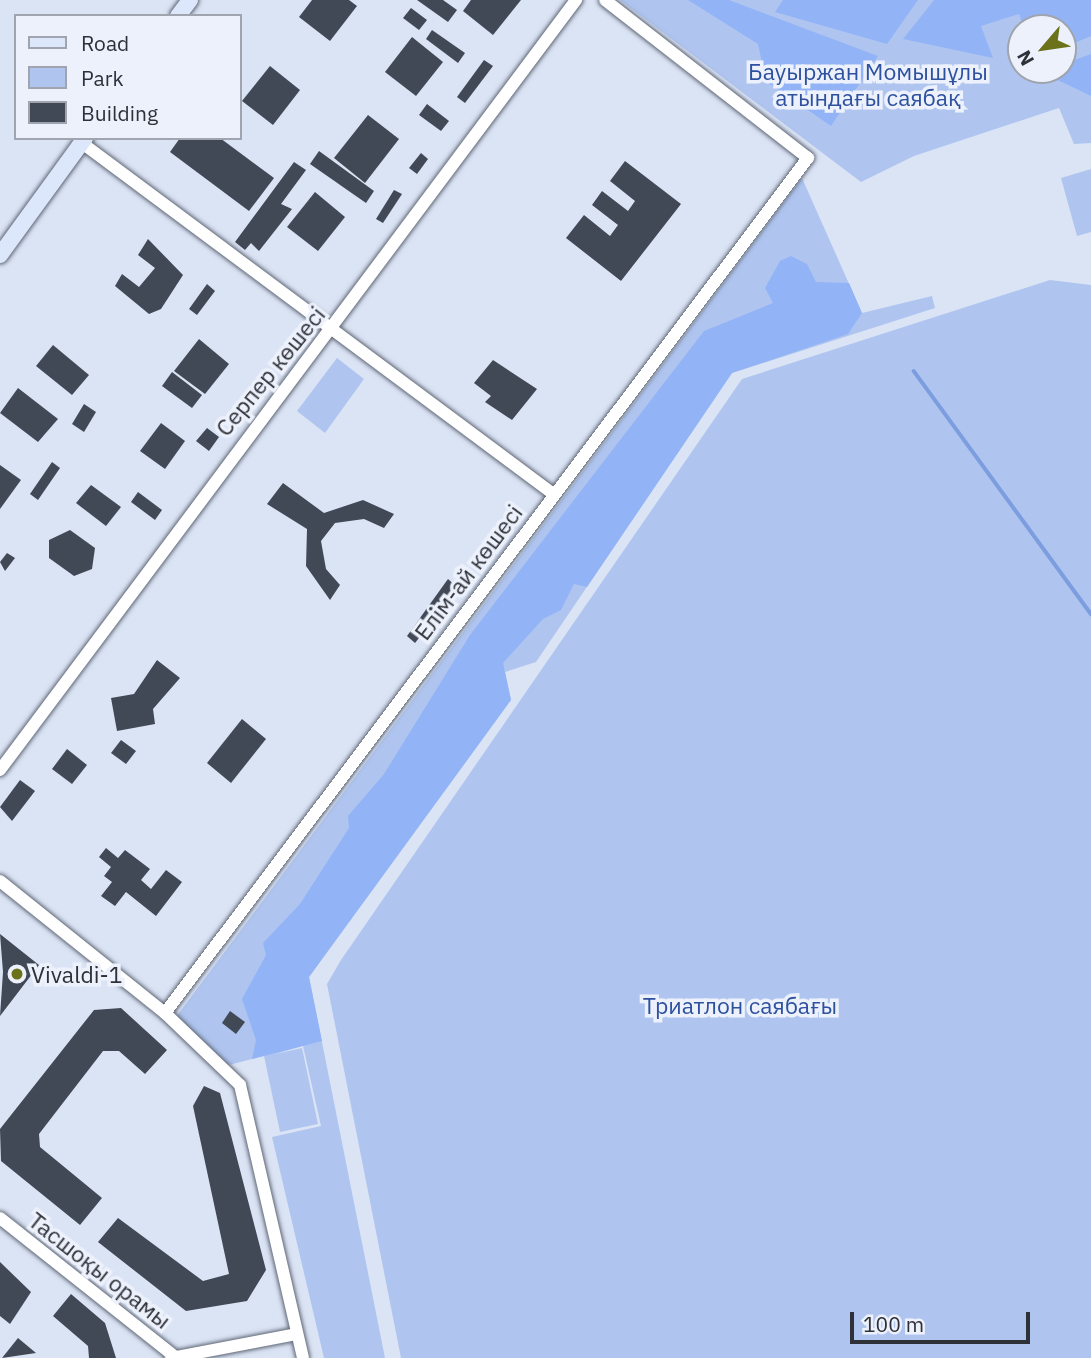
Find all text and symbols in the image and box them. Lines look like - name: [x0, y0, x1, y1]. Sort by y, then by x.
- legend: [14, 14, 242, 140]
- north arrow: [1007, 14, 1077, 84]
- text: Road: [81, 29, 129, 57]
- text: N: [1012, 46, 1039, 70]
- park label: Бауыржан Момышұлы атындағы саябақ: [748, 57, 988, 111]
- text: Park: [81, 64, 124, 92]
- text: Building: [81, 99, 158, 127]
- street label: Серпер көшесі: [209, 301, 331, 441]
- street label: Елім-ай көшесі: [408, 499, 528, 645]
- place label: Vivaldi-1: [31, 960, 122, 988]
- marker: Vivaldi-1: [9, 966, 25, 982]
- park label: Триатлон саябағы: [643, 991, 837, 1019]
- street label: Тасшоқы орамы: [23, 1206, 177, 1334]
- scale bar: [853, 1298, 1033, 1342]
- text: 100 m: [863, 1310, 924, 1338]

